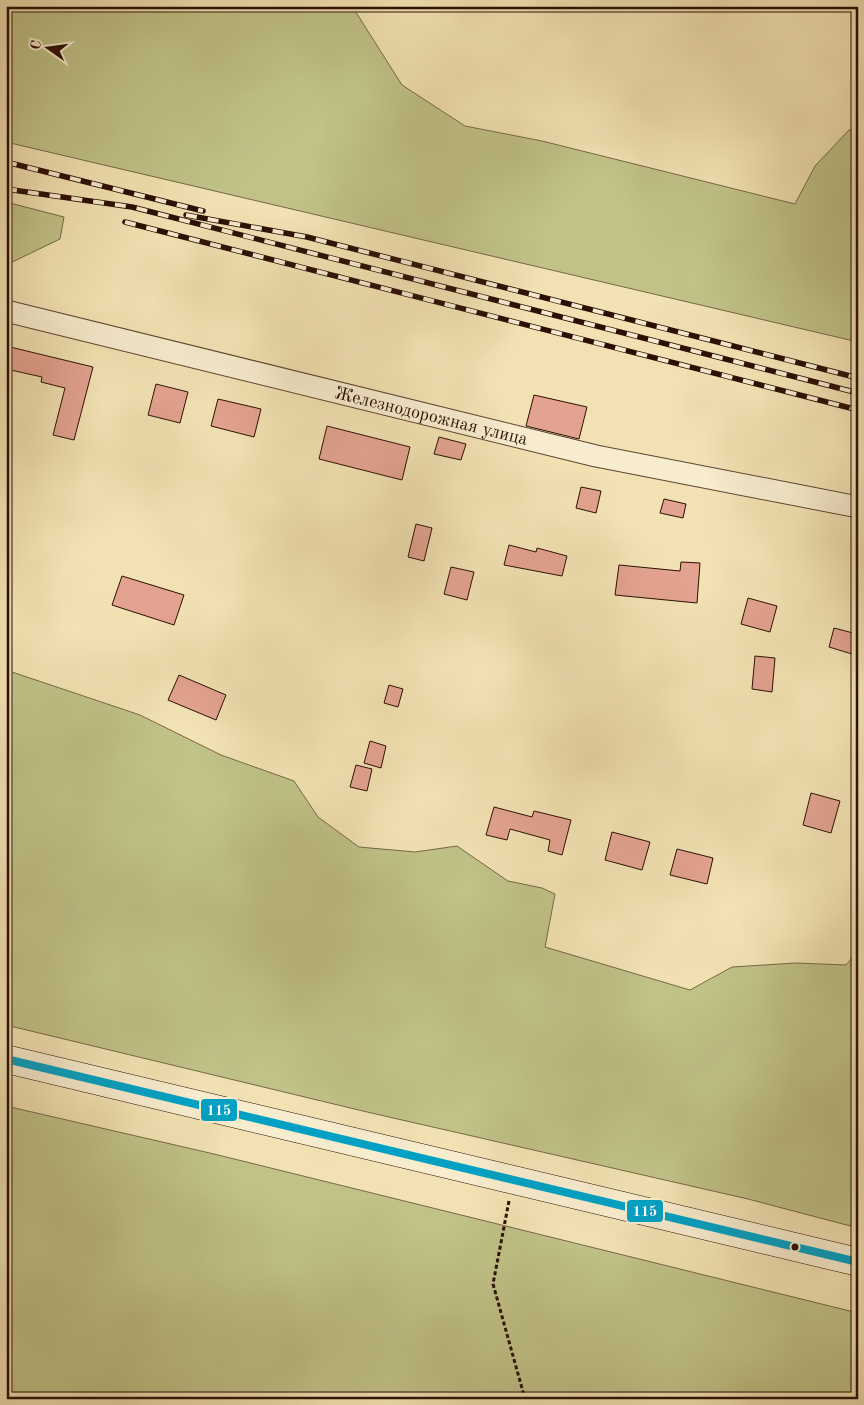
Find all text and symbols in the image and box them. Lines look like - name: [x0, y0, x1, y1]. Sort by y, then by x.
- north arrow: [22, 22, 72, 72]
- text: С: [28, 39, 44, 51]
- street label: Железнодорожная улица: [333, 384, 530, 449]
- line badge: 115: [200, 1098, 238, 1122]
- text: 115: [207, 1104, 231, 1118]
- line badge: 115: [626, 1199, 664, 1223]
- text: 115: [633, 1205, 657, 1219]
- unlabelled marker: [790, 1242, 800, 1252]

